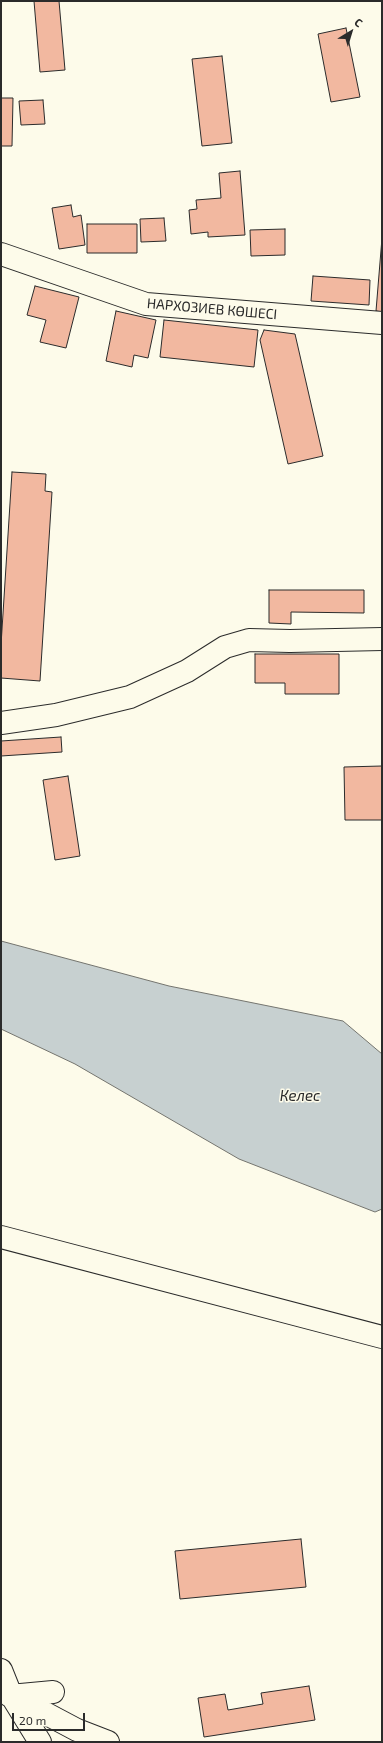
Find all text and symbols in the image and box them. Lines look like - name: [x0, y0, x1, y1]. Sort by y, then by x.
- north arrow: [331, 12, 371, 52]
- text: С: [352, 15, 365, 29]
- street label: НАРХОЗИЕВ КӨШЕСІ: [146, 295, 278, 323]
- water label: Келес: [280, 1087, 320, 1105]
- scale bar: [14, 1705, 87, 1731]
- text: 20 m: [19, 1713, 46, 1727]

